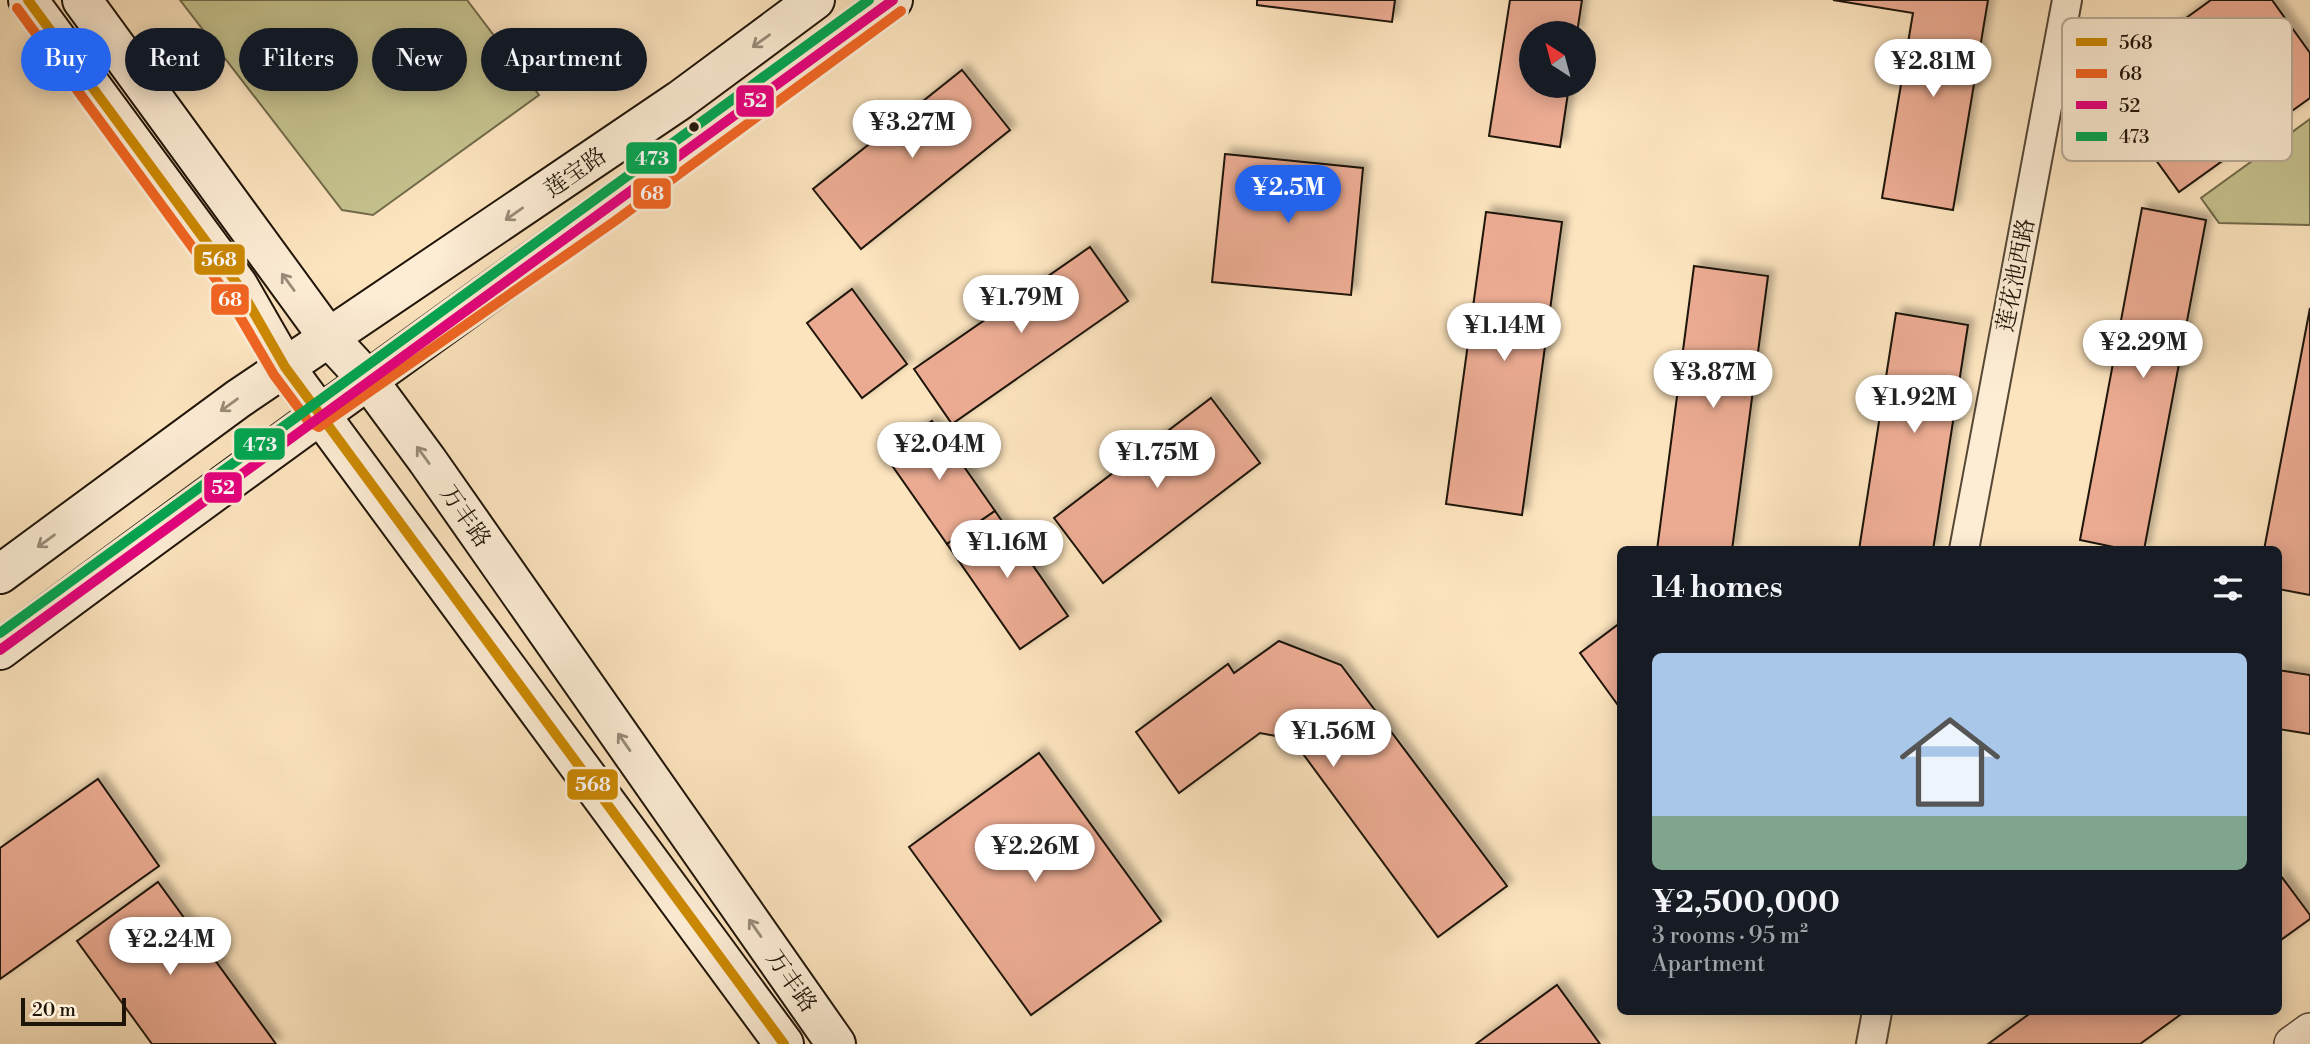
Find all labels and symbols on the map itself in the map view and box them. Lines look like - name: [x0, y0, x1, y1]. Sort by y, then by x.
- legend: [2062, 18, 2292, 161]
- north arrow: [1519, 21, 1596, 98]
- text: 568: [2119, 31, 2153, 55]
- one-way arrow: [752, 33, 770, 48]
- pin: ¥2.81M: [1876, 40, 1990, 99]
- text: 68: [2119, 62, 2142, 86]
- line badge: 52: [735, 84, 775, 118]
- text: 52: [743, 89, 767, 113]
- text: 52: [2119, 94, 2140, 118]
- pin: ¥3.27M: [855, 100, 969, 160]
- unlabelled marker: [687, 120, 701, 134]
- text: 473: [2119, 125, 2149, 149]
- line badge: 473: [625, 141, 678, 175]
- street label: 莲宝路: [539, 142, 612, 204]
- text: 473: [635, 147, 669, 171]
- pin: ¥2.5M: [1239, 166, 1337, 225]
- line badge: 68: [632, 177, 672, 210]
- text: 68: [640, 182, 664, 206]
- one-way arrow: [505, 207, 525, 221]
- street label: 莲花池西路: [1991, 216, 2041, 334]
- line badge: 568: [193, 243, 246, 276]
- text: 568: [201, 248, 237, 272]
- one-way arrow: [281, 273, 295, 292]
- pin: ¥1.79M: [964, 276, 1078, 335]
- line badge: 68: [210, 283, 250, 316]
- text: 68: [218, 288, 242, 312]
- pin: ¥1.14M: [1447, 304, 1561, 363]
- pin: ¥2.29M: [2086, 320, 2200, 380]
- pin: ¥3.87M: [1656, 350, 1770, 410]
- pin: ¥1.92M: [1857, 376, 1971, 435]
- one-way arrow: [220, 398, 239, 413]
- pin: ¥2.04M: [882, 422, 996, 482]
- line badge: 473: [233, 427, 286, 461]
- pin: ¥1.75M: [1100, 430, 1214, 490]
- text: 473: [243, 433, 277, 457]
- one-way arrow: [416, 446, 430, 465]
- line badge: 52: [203, 471, 243, 504]
- text: 52: [211, 476, 235, 500]
- street label: 万丰路: [434, 480, 496, 553]
- pin: ¥1.16M: [950, 520, 1064, 580]
- one-way arrow: [37, 533, 56, 548]
- pin: ¥1.56M: [1276, 710, 1390, 769]
- one-way arrow: [617, 733, 631, 752]
- line badge: 568: [566, 768, 619, 801]
- text: 568: [575, 773, 611, 797]
- pin: ¥2.26M: [978, 824, 1092, 884]
- pin: ¥2.24M: [113, 918, 227, 977]
- one-way arrow: [748, 919, 762, 938]
- street label: 万丰路: [760, 945, 822, 1018]
- scale bar: [21, 995, 126, 1027]

